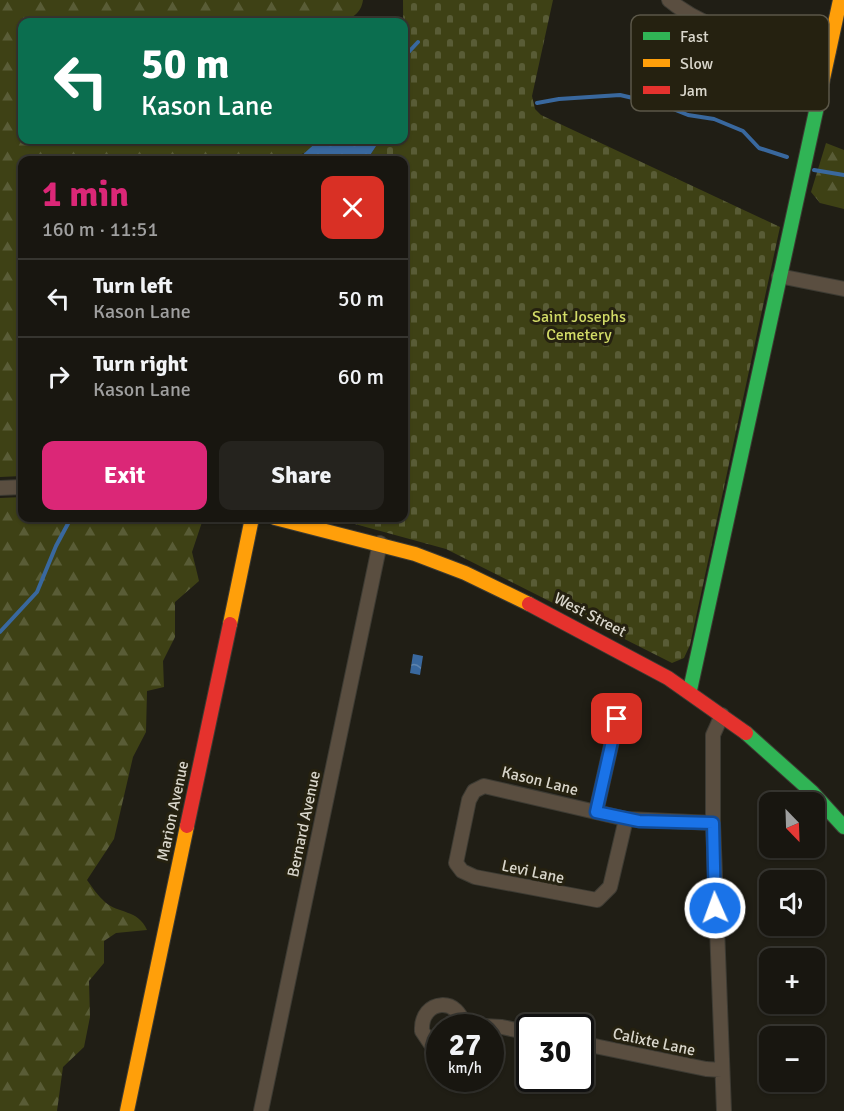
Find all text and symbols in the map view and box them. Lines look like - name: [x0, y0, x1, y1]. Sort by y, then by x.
- legend: [631, 15, 829, 111]
- text: Fast: [680, 27, 709, 47]
- text: 50 m: [141, 39, 230, 90]
- icon: left: [42, 42, 120, 120]
- text: Slow: [680, 54, 714, 74]
- text: Jam: [680, 81, 708, 101]
- text: Kason Lane: [141, 90, 273, 123]
- text: 1 min: [42, 172, 129, 217]
- button: close: [321, 176, 384, 239]
- text: 160 m · 11:51: [42, 217, 158, 242]
- text: Turn left: [93, 272, 173, 299]
- icon: left: [42, 282, 75, 315]
- text: 50 m: [338, 285, 384, 312]
- text: Kason Lane: [93, 299, 191, 324]
- park label: Saint Josephs Cemetery: [532, 307, 626, 345]
- text: Turn right: [93, 350, 188, 377]
- icon: right: [42, 360, 75, 393]
- text: 60 m: [338, 363, 384, 390]
- text: Kason Lane: [93, 377, 191, 402]
- button: Exit: [42, 441, 207, 510]
- button: Share: [219, 441, 384, 510]
- street label: West Street: [550, 588, 630, 642]
- pin: [591, 693, 642, 744]
- icon: arrive: [600, 702, 633, 735]
- street label: Marion Avenue: [153, 759, 193, 863]
- street label: Kason Lane: [500, 762, 580, 800]
- street label: Bernard Avenue: [283, 769, 325, 879]
- north arrow: [759, 792, 825, 858]
- map controls: [759, 792, 825, 1092]
- street label: Levi Lane: [500, 856, 566, 888]
- button: sound: [759, 870, 825, 936]
- position arrow: [683, 876, 747, 940]
- button: +: [759, 948, 825, 1014]
- speed limit sign: 30: [516, 1014, 594, 1092]
- street label: Calixte Lane: [611, 1023, 697, 1061]
- button: −: [759, 1026, 825, 1092]
- text: 27: [449, 1027, 481, 1064]
- text: km/h: [448, 1059, 482, 1077]

